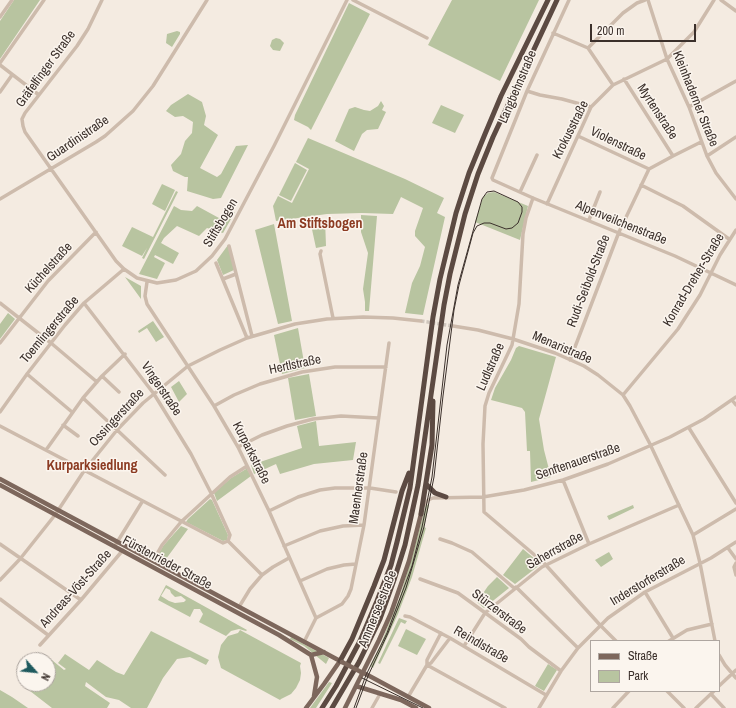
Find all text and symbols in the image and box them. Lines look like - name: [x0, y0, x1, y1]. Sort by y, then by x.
- scale bar: [592, 16, 698, 42]
- text: 200 m: [597, 23, 624, 39]
- street label: Gräfelfinger Straße: [13, 28, 79, 110]
- street label: Langbehnstraße: [496, 48, 540, 126]
- street label: Kleinhaderner Straße: [669, 49, 721, 149]
- street label: Myrtenstraße: [633, 81, 681, 143]
- street label: Krokusstraße: [550, 98, 592, 162]
- street label: Guardinistraße: [44, 112, 112, 166]
- street label: Violenstraße: [588, 124, 648, 164]
- street label: Stiftsbogen: [200, 196, 242, 250]
- street label: Alpenveilchenstraße: [573, 198, 669, 248]
- district label: Am Stiftsbogen: [278, 216, 362, 232]
- street label: Konrad-Dreher-Straße: [660, 231, 728, 329]
- street label: Rudi-Seibold-Straße: [564, 233, 614, 329]
- street label: Küchelstraße: [22, 239, 76, 297]
- street label: Toemlingerstraße: [17, 293, 83, 367]
- street label: Menaristraße: [530, 328, 594, 368]
- street label: Ludlstraße: [474, 341, 508, 393]
- street label: Hertlstraße: [268, 352, 322, 378]
- street label: Vingerstraße: [137, 359, 185, 419]
- street label: Ossingerstraße: [86, 386, 148, 450]
- street label: Kurparkstraße: [229, 419, 273, 487]
- street label: Senftenauerstraße: [534, 440, 622, 484]
- street label: Maenherstraße: [346, 451, 372, 525]
- district label: Kurparksiedlung: [46, 458, 138, 474]
- street label: Saherrstraße: [524, 529, 586, 573]
- street label: Fürstenrieder Straße: [120, 533, 214, 593]
- street label: Andreas-Vöst-Straße: [37, 547, 115, 631]
- street label: Inderstorferstraße: [608, 552, 688, 610]
- street label: Ammerseestraße: [355, 568, 401, 650]
- street label: Stürzerstraße: [469, 586, 529, 638]
- street label: Reindlstraße: [451, 623, 511, 667]
- legend: [590, 640, 720, 692]
- text: Straße: [628, 648, 658, 664]
- north arrow: [16, 652, 56, 692]
- text: Park: [628, 668, 648, 684]
- text: N: [38, 671, 54, 683]

